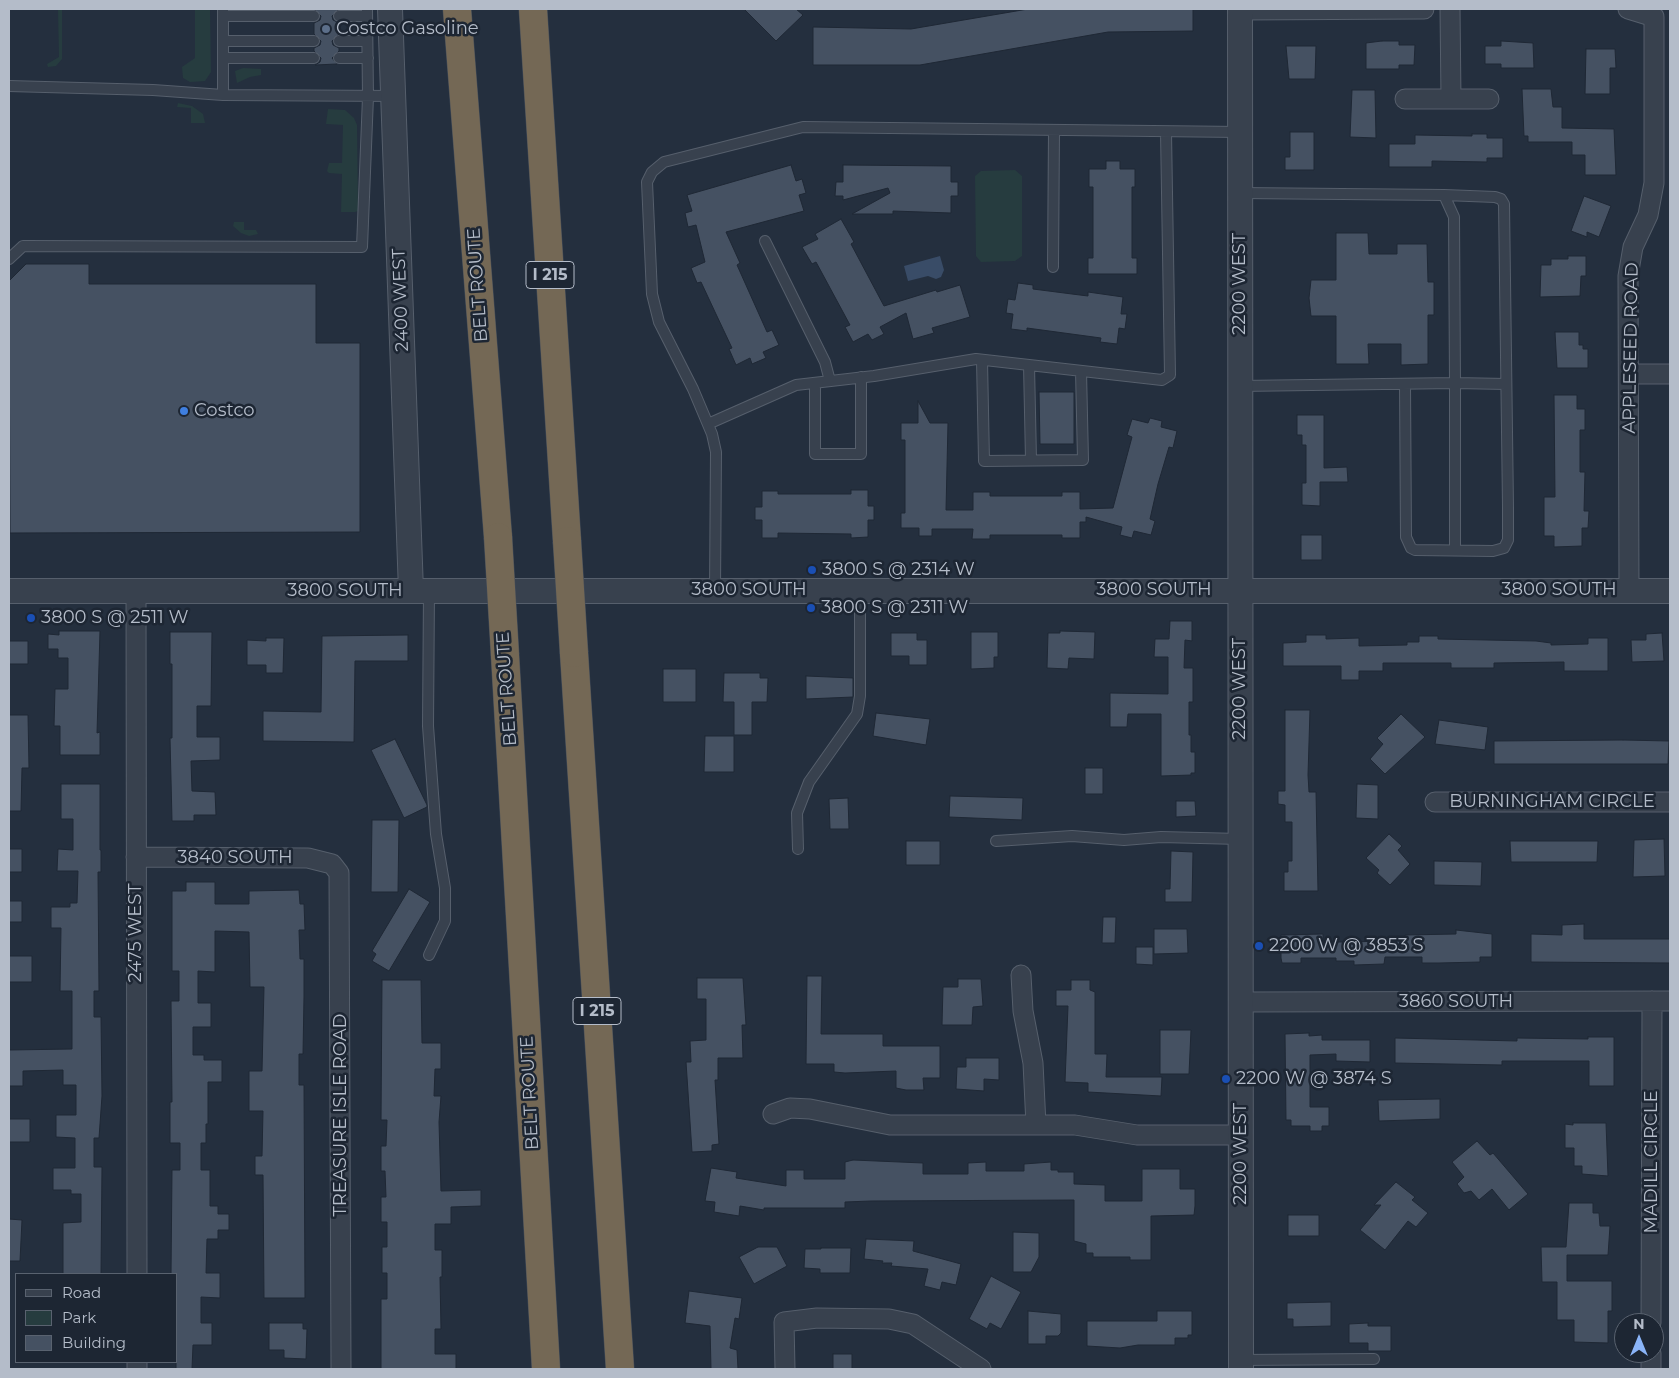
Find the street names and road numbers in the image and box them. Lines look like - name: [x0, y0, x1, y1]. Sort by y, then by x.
- street label: BELT ROUTE: [463, 227, 493, 343]
- street label: 2200 WEST: [1229, 233, 1251, 335]
- street label: 2400 WEST: [388, 248, 414, 352]
- road number: I 215: [526, 262, 574, 288]
- street label: APPLESEED ROAD: [1619, 262, 1643, 434]
- street label: 3800 SOUTH: [691, 579, 807, 601]
- street label: 3800 SOUTH: [1096, 579, 1212, 601]
- street label: 3800 SOUTH: [1501, 579, 1617, 601]
- street label: 3800 SOUTH: [287, 580, 403, 602]
- street label: BELT ROUTE: [492, 631, 522, 747]
- street label: 2200 WEST: [1229, 638, 1251, 740]
- street label: BURNINGHAM CIRCLE: [1449, 791, 1655, 813]
- street label: 3840 SOUTH: [177, 847, 293, 869]
- street label: 2475 WEST: [125, 884, 147, 982]
- street label: 3860 SOUTH: [1399, 991, 1513, 1013]
- road number: I 215: [573, 998, 621, 1024]
- street label: TREASURE ISLE ROAD: [330, 1014, 352, 1216]
- street label: BELT ROUTE: [516, 1035, 544, 1151]
- street label: MADILL CIRCLE: [1641, 1091, 1663, 1233]
- street label: 2200 WEST: [1230, 1103, 1252, 1205]

